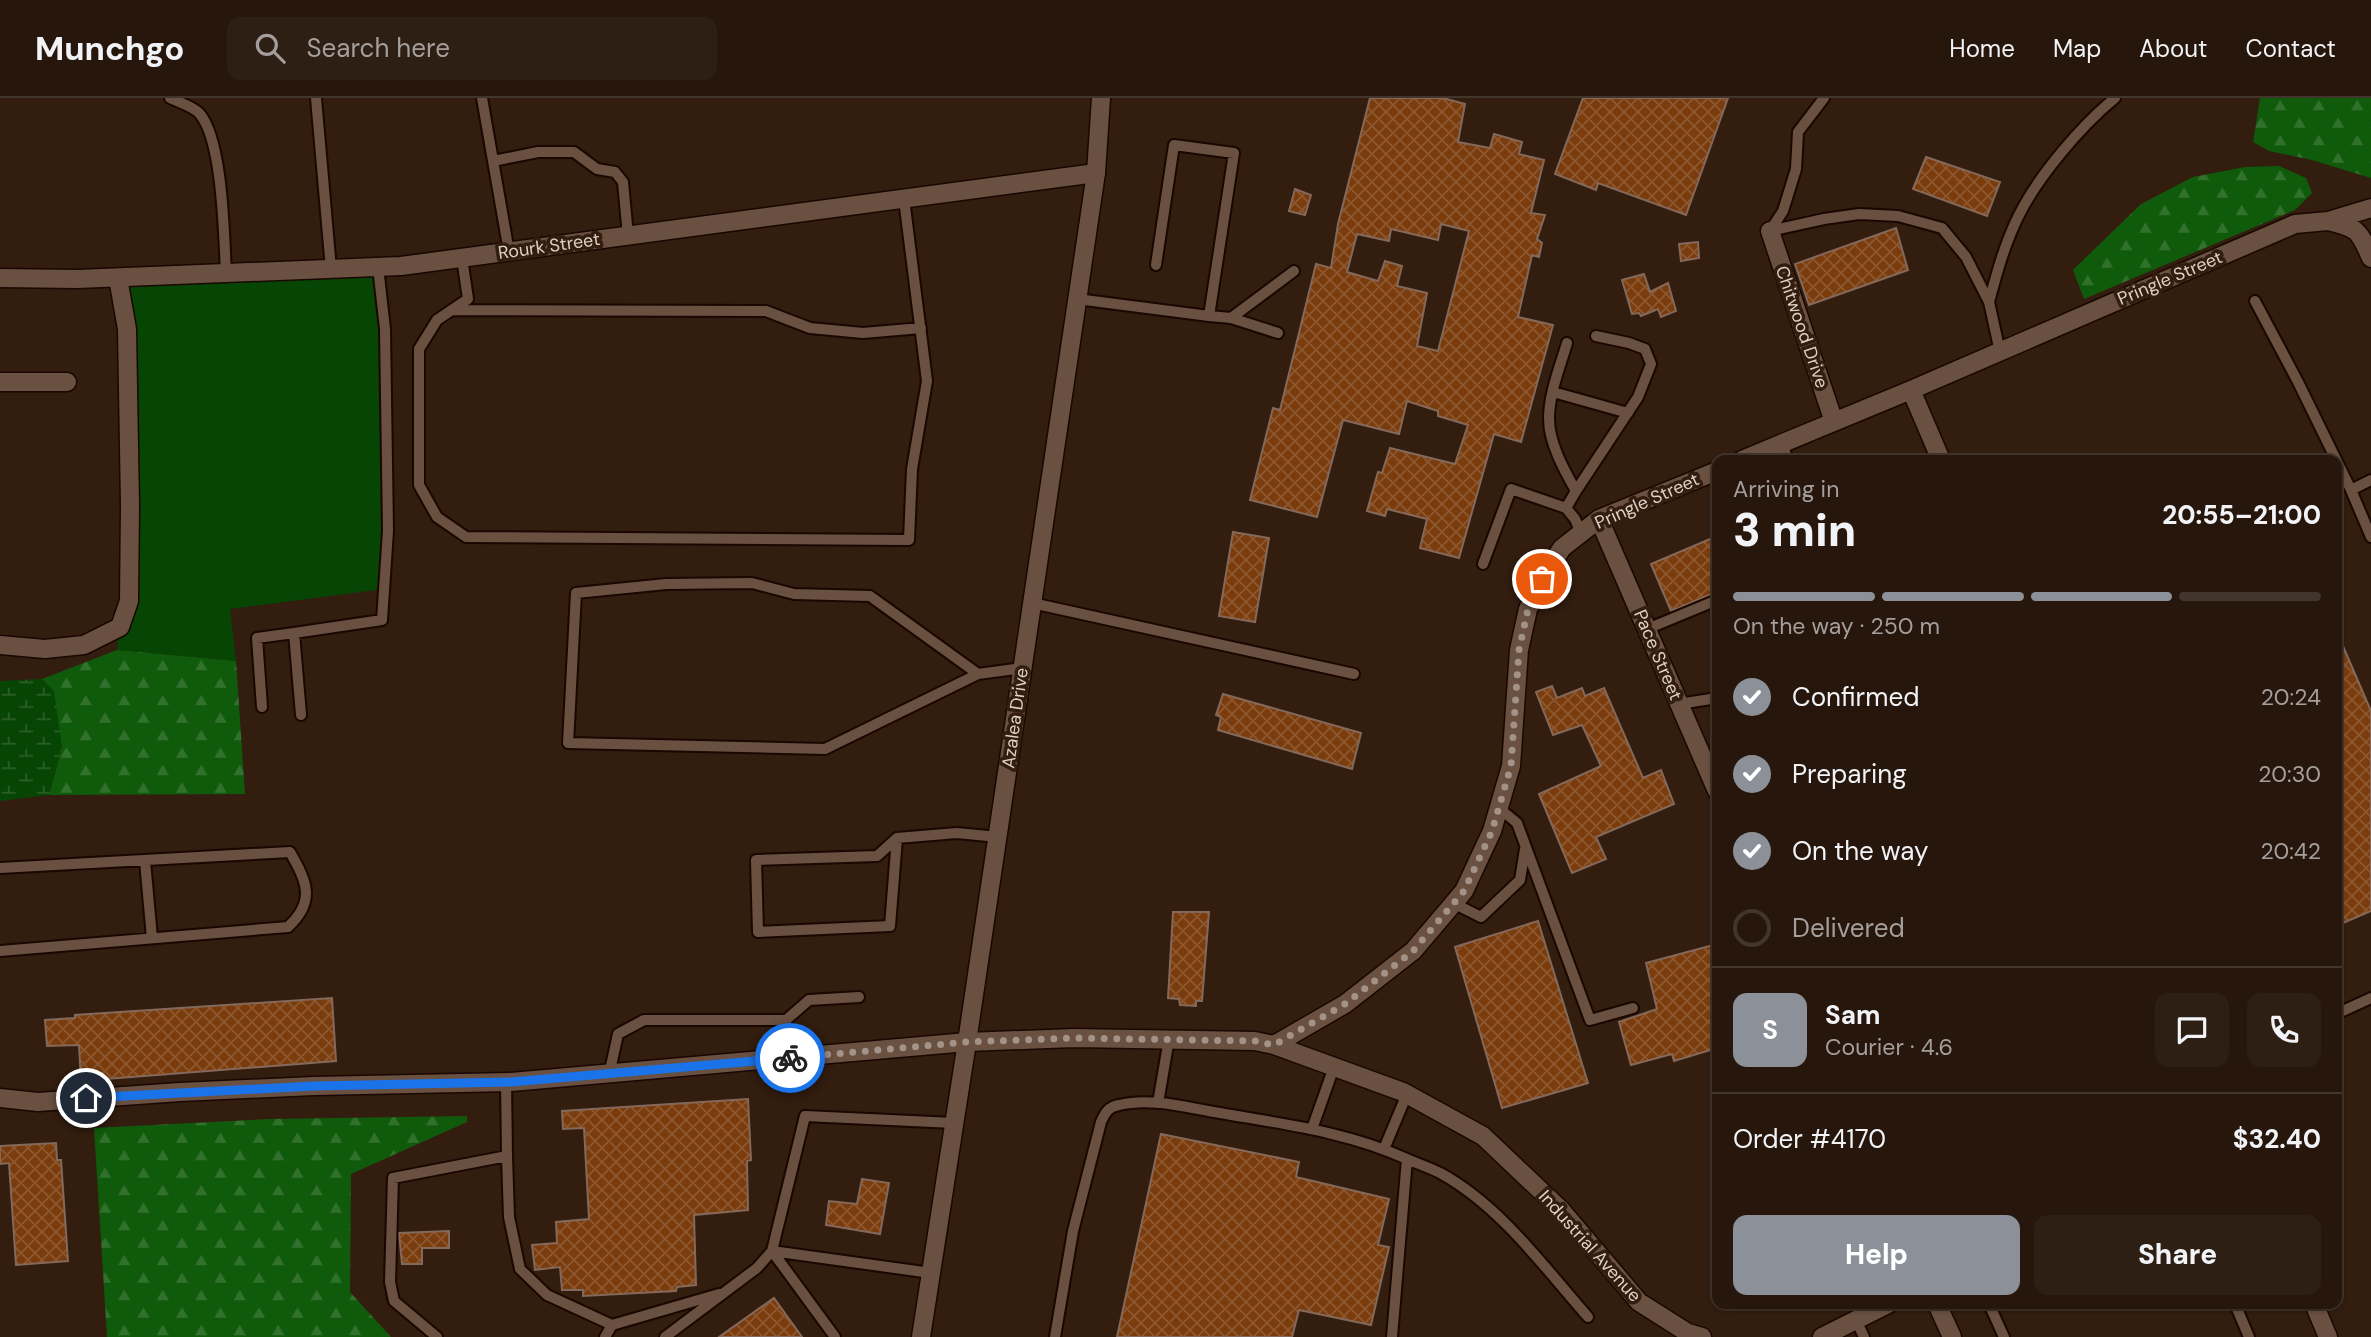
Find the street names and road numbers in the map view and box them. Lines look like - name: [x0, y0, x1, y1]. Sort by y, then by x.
- street label: Rourk Street: [496, 227, 602, 265]
- street label: Pringle Street: [2114, 245, 2226, 311]
- street label: Chitwood Drive: [1770, 263, 1834, 391]
- street label: Pringle Street: [1591, 467, 1703, 535]
- street label: Pace Street: [1628, 606, 1688, 704]
- street label: Azalea Drive: [996, 666, 1034, 770]
- street label: Industrial Avenue: [1533, 1185, 1647, 1307]

